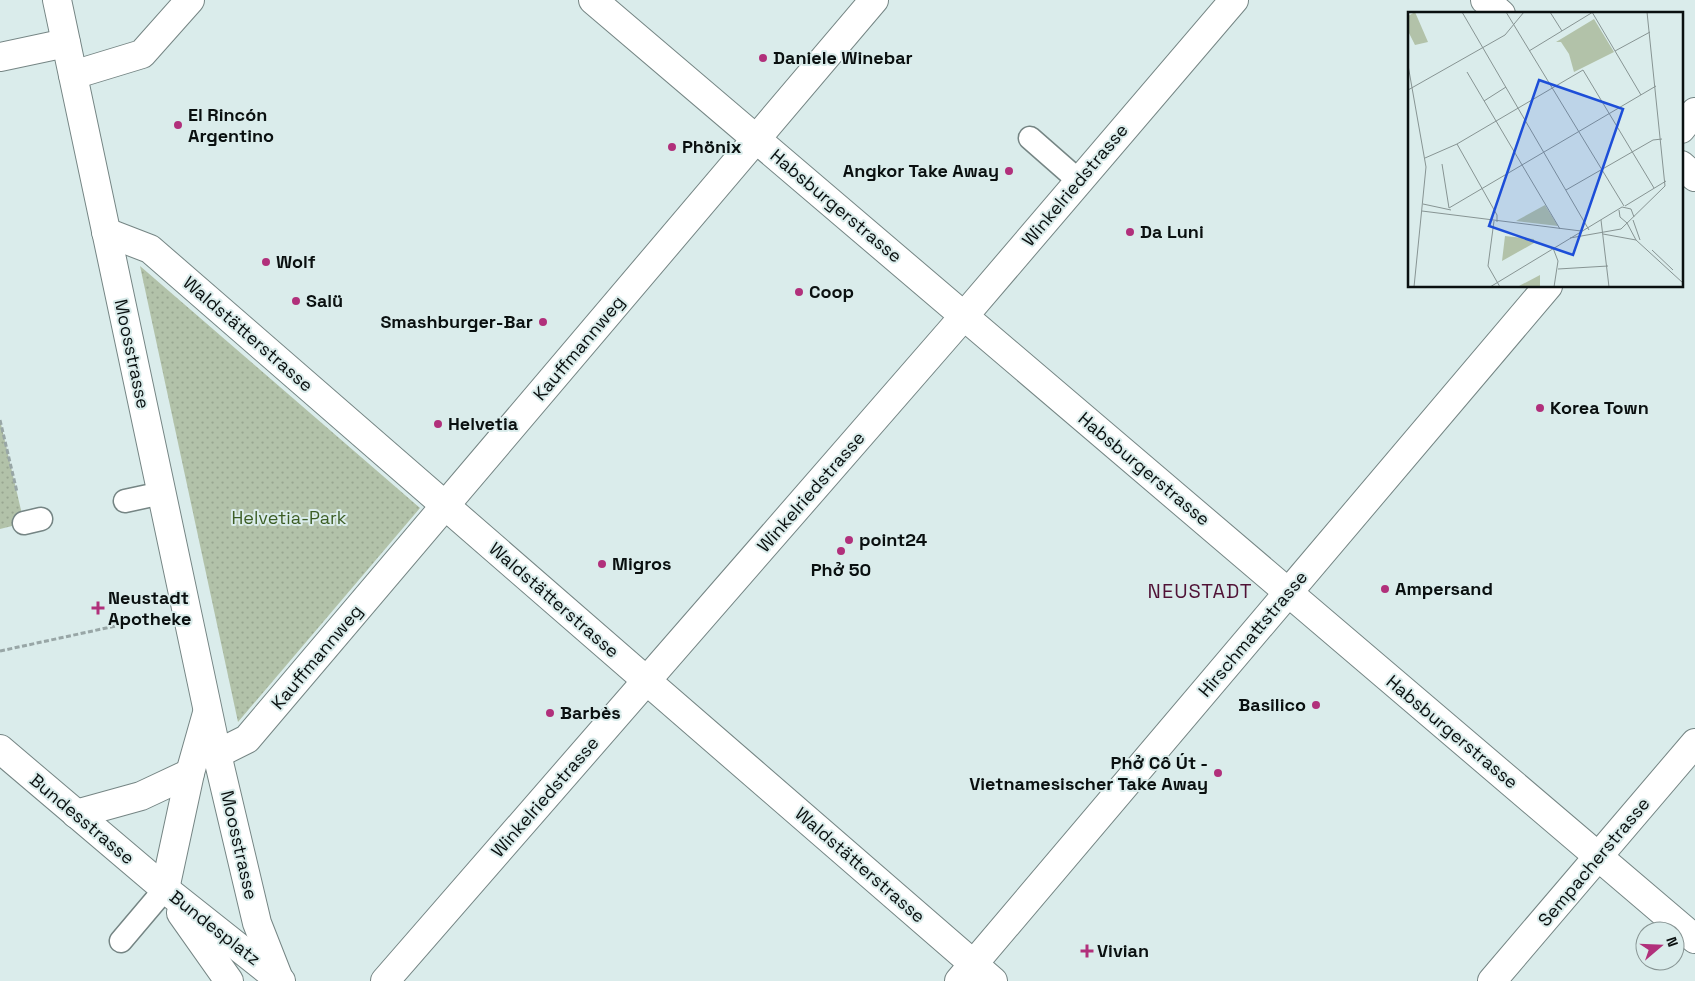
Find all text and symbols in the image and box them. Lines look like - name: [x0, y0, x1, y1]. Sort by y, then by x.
- inset map: [1408, 12, 1682, 288]
- place label: Daniele Winebar: [773, 46, 913, 69]
- marker: Daniele Winebar: [757, 52, 769, 64]
- place label: El Rincón Argentino: [188, 103, 274, 147]
- marker: El Rincón Argentino: [172, 119, 184, 131]
- street label: Winkelriedstrasse: [1017, 119, 1133, 251]
- place label: Phönix: [682, 135, 742, 158]
- marker: Phönix: [666, 141, 678, 153]
- street label: Habsburgerstrasse: [766, 144, 907, 267]
- place label: Angkor Take Away: [843, 159, 999, 182]
- marker: Angkor Take Away: [1003, 165, 1015, 177]
- place label: Da Luni: [1140, 220, 1204, 243]
- marker: Da Luni: [1124, 226, 1136, 238]
- place label: Wolf: [276, 250, 316, 273]
- marker: Wolf: [260, 256, 272, 268]
- street label: Waldstätterstrasse: [178, 271, 318, 396]
- place label: Coop: [809, 280, 854, 303]
- marker: Coop: [793, 286, 805, 298]
- place label: Salü: [306, 289, 343, 312]
- street label: Kauffmannweg: [528, 290, 629, 405]
- marker: Salü: [290, 295, 302, 307]
- street label: Moosstrasse: [110, 297, 155, 411]
- place label: Smashburger-Bar: [380, 310, 533, 333]
- marker: Smashburger-Bar: [537, 316, 549, 328]
- place label: Korea Town: [1550, 396, 1649, 419]
- marker: Korea Town: [1534, 402, 1546, 414]
- street label: Habsburgerstrasse: [1074, 407, 1215, 530]
- place label: Helvetia: [448, 412, 519, 435]
- marker: Helvetia: [432, 418, 444, 430]
- street label: Winkelriedstrasse: [752, 426, 869, 557]
- park label: Helvetia-Park: [231, 506, 347, 529]
- place label: point24: [859, 528, 928, 551]
- marker: point24: [843, 534, 855, 546]
- street label: Waldstätterstrasse: [484, 537, 624, 662]
- marker: Phở 50: [835, 545, 847, 557]
- place label: Migros: [612, 552, 671, 575]
- marker: Migros: [596, 558, 608, 570]
- place label: Phở 50: [811, 558, 871, 581]
- street label: Hirschmattstrasse: [1193, 566, 1312, 702]
- place label: Ampersand: [1395, 577, 1493, 600]
- district label: NEUSTADT: [1148, 578, 1252, 604]
- marker: Ampersand: [1379, 583, 1391, 595]
- place label: Neustadt Apotheke: [108, 586, 191, 630]
- street label: Kauffmannweg: [266, 599, 367, 714]
- marker: Neustadt Apotheke: [92, 602, 104, 614]
- street label: Habsburgerstrasse: [1382, 670, 1523, 793]
- place label: Basilico: [1238, 693, 1306, 716]
- marker: Basilico: [1310, 699, 1322, 711]
- place label: Barbès: [560, 701, 621, 724]
- marker: Barbès: [544, 707, 556, 719]
- street label: Winkelriedstrasse: [486, 731, 603, 862]
- place label: Phở Cô Út - Vietnamesischer Take Away: [969, 751, 1208, 795]
- marker: Phở Cô Út - Vietnamesischer Take Away: [1212, 767, 1224, 779]
- street label: Bundesstrasse: [25, 768, 139, 869]
- street label: Moosstrasse: [216, 788, 263, 902]
- street label: Sempacherstrasse: [1533, 792, 1654, 931]
- street label: Waldstätterstrasse: [790, 802, 930, 927]
- street label: Bundesplatz: [165, 885, 265, 970]
- north arrow: [1635, 921, 1685, 971]
- text: N: [1662, 934, 1682, 949]
- place label: Vivian: [1097, 939, 1149, 962]
- marker: Vivian: [1081, 945, 1093, 957]

